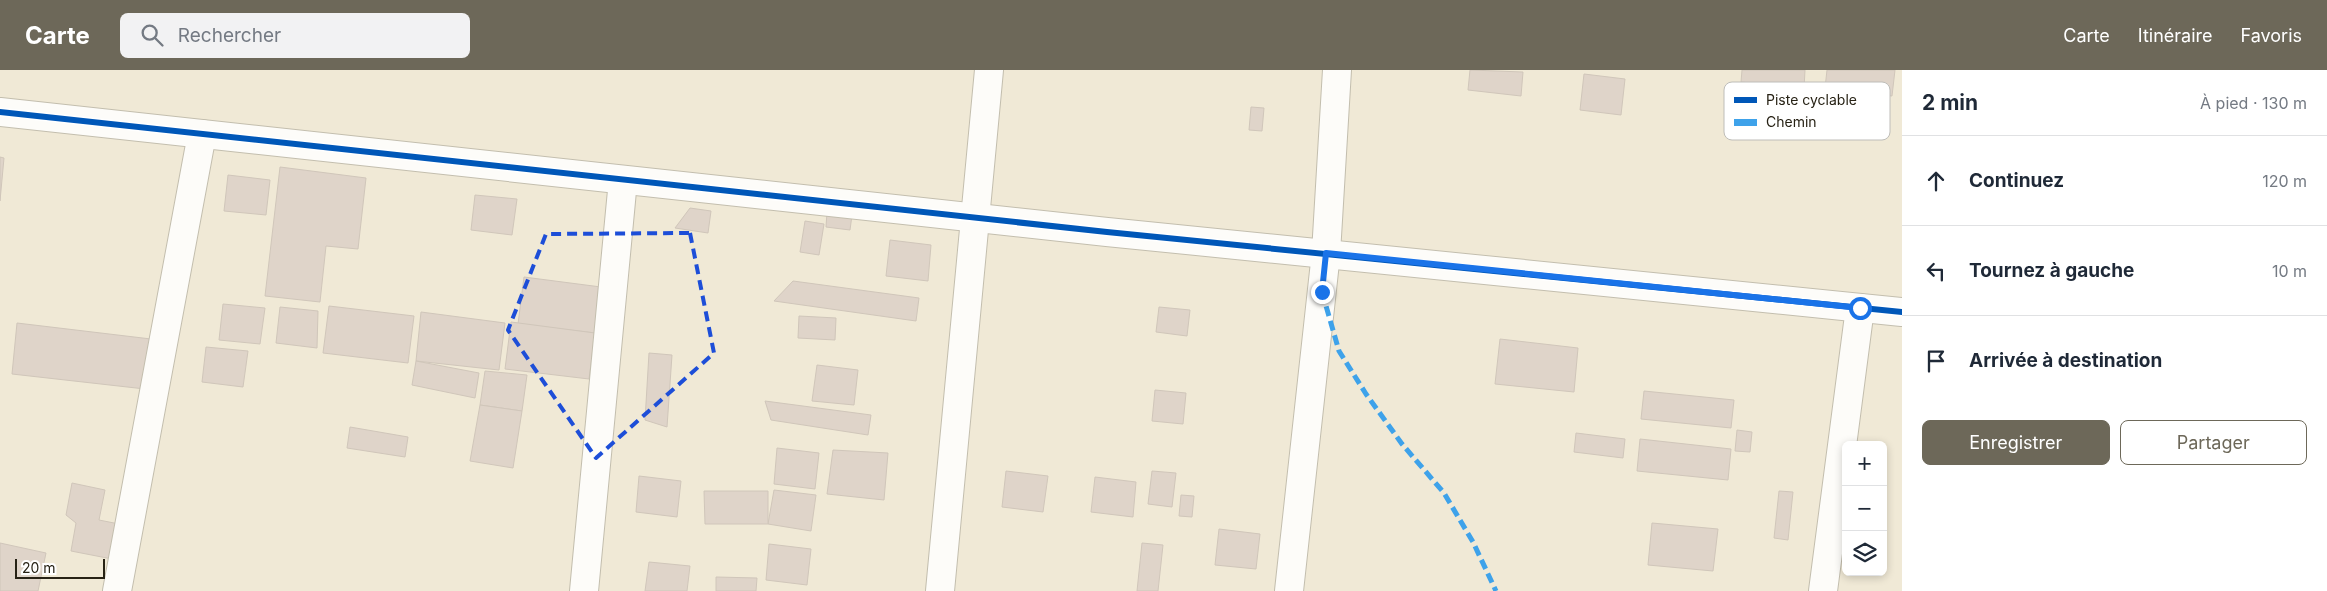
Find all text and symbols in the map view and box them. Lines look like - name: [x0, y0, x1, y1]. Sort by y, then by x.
- search box: [120, 13, 470, 58]
- text: Carte: [25, 21, 90, 50]
- icon: search: [138, 21, 166, 49]
- text: Rechercher: [178, 24, 281, 47]
- text: Carte: [2063, 25, 2110, 46]
- text: Itinéraire: [2138, 25, 2212, 46]
- text: Favoris: [2240, 25, 2302, 46]
- legend: [1724, 82, 1890, 140]
- text: 2 min: [1922, 90, 1978, 115]
- text: Piste cyclable: [1766, 91, 1857, 108]
- text: À pied · 130 m: [2200, 93, 2307, 113]
- text: Chemin: [1766, 113, 1817, 130]
- icon: ahead: [1922, 167, 1950, 195]
- text: Continuez: [1969, 169, 2064, 192]
- text: 120 m: [2262, 171, 2307, 191]
- icon: left: [1922, 257, 1950, 285]
- text: Tournez à gauche: [1969, 259, 2134, 282]
- text: 10 m: [2272, 261, 2307, 281]
- route end: [1311, 281, 1334, 304]
- route start: [1849, 297, 1872, 320]
- icon: arrive: [1922, 347, 1950, 375]
- text: Arrivée à destination: [1969, 349, 2162, 372]
- button: Enregistrer: [1922, 420, 2110, 465]
- button: Partager: [2120, 420, 2307, 465]
- map controls: [1842, 441, 1887, 576]
- button: +: [1842, 441, 1887, 486]
- button: −: [1842, 486, 1887, 531]
- button: layers: [1842, 531, 1887, 576]
- scale bar: [15, 556, 105, 579]
- text: 20 m: [22, 559, 56, 576]

